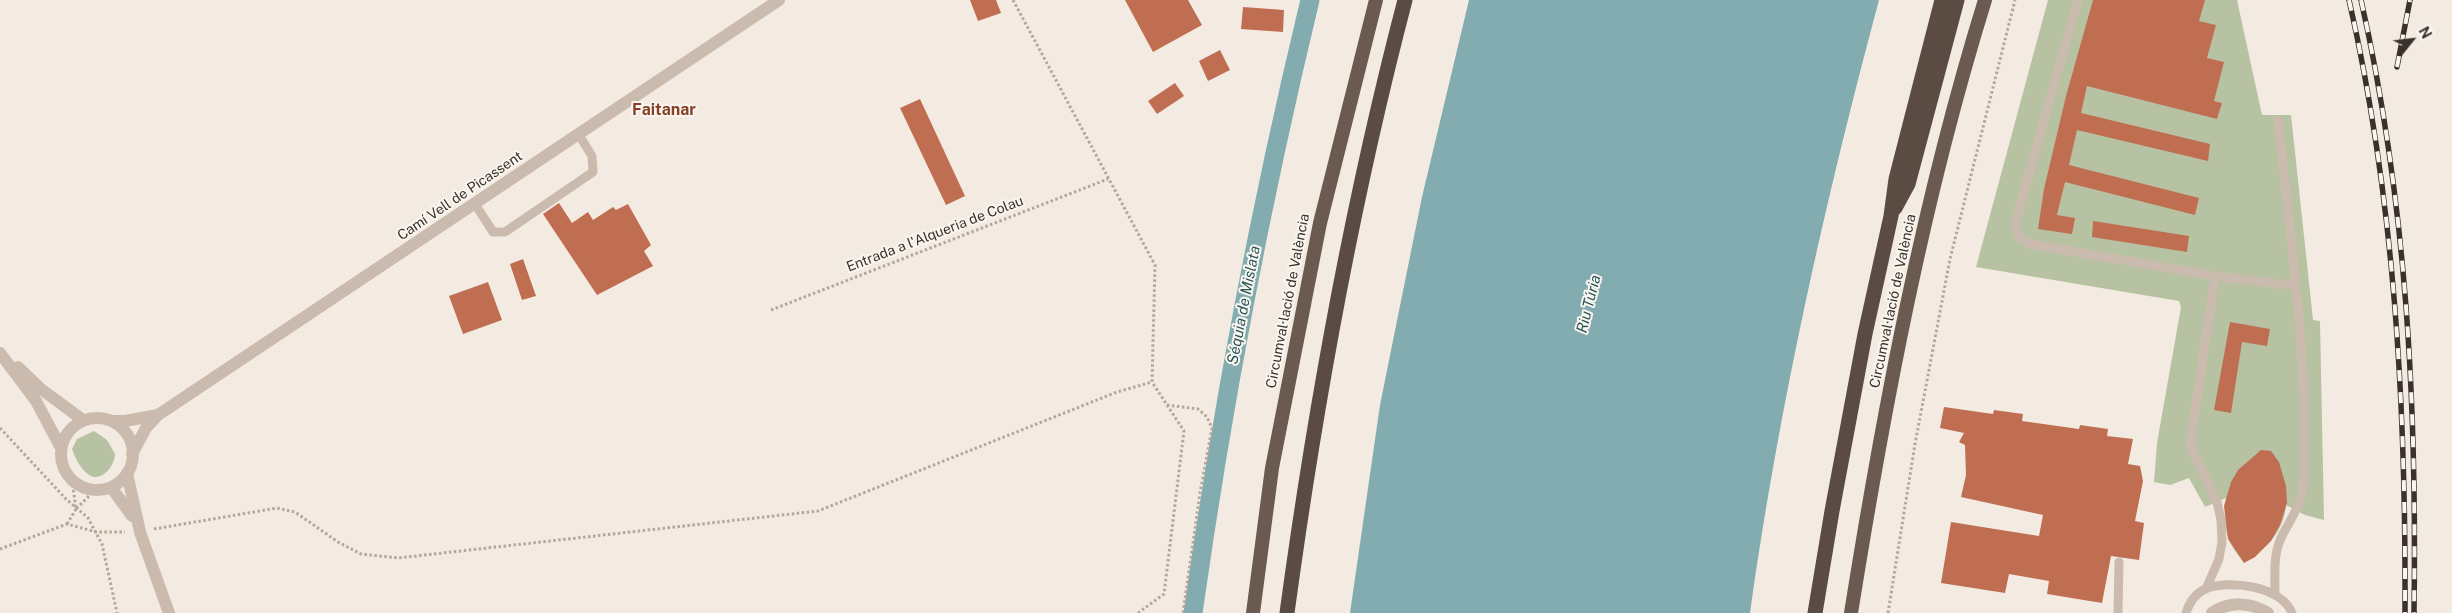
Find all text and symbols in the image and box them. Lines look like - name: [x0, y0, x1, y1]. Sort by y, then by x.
- north arrow: [2387, 15, 2437, 65]
- text: N: [2415, 24, 2435, 41]
- district label: Faitanar: [632, 100, 696, 120]
- street label: Camí Vell de Picassent: [394, 148, 526, 244]
- street label: Entrada a l'Alqueria de Colau: [844, 192, 1026, 276]
- street label: Circumval·lació de València: [1263, 212, 1313, 390]
- street label: Circumval·lació de València: [1866, 212, 1920, 390]
- water label: Séquia de Mislata: [1224, 244, 1264, 366]
- water label: Riu Túria: [1573, 273, 1605, 335]

